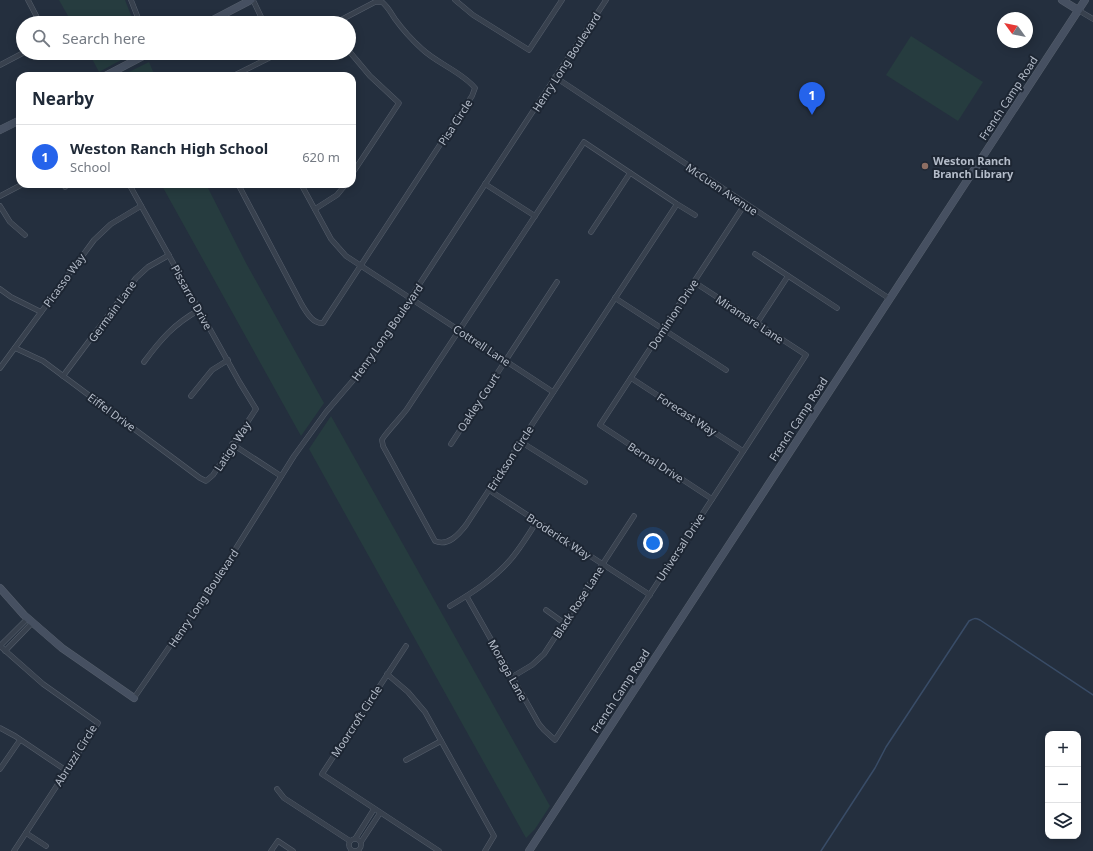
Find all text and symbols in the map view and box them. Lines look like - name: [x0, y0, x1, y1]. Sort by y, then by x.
- street label: Henry Long Boulevard: [528, 10, 604, 114]
- north arrow: [997, 12, 1033, 48]
- search box: [16, 16, 356, 60]
- icon: search: [30, 27, 52, 49]
- text: Search here: [62, 28, 145, 48]
- street label: French Camp Road: [975, 53, 1041, 143]
- pin: 1: [799, 82, 825, 115]
- text: Nearby: [32, 87, 94, 110]
- street label: Pisa Circle: [434, 96, 476, 148]
- text: Weston Ranch High School: [70, 138, 268, 158]
- text: 1: [41, 148, 49, 166]
- text: 620 m: [302, 148, 340, 166]
- place label: Weston Ranch Branch Library: [933, 153, 1014, 181]
- text: School: [70, 158, 111, 176]
- street label: McCuen Avenue: [683, 159, 761, 219]
- marker: Weston Ranch Branch Library: [920, 161, 930, 171]
- street label: Picasso Way: [39, 250, 89, 310]
- street label: Pissarro Drive: [168, 262, 216, 332]
- street label: Dominion Drive: [645, 276, 701, 352]
- street label: Germain Lane: [85, 277, 139, 345]
- street label: Henry Long Boulevard: [348, 280, 426, 384]
- street label: Miramare Lane: [713, 291, 787, 347]
- street label: Cottrell Lane: [450, 321, 514, 369]
- street label: Oakley Court: [454, 370, 503, 434]
- street label: French Camp Road: [765, 374, 831, 464]
- street label: Forecast Way: [654, 389, 720, 439]
- street label: Eiffel Drive: [85, 390, 139, 434]
- street label: Latigo Way: [210, 418, 254, 474]
- street label: Erickson Circle: [483, 423, 537, 493]
- street label: Bernal Drive: [625, 438, 687, 486]
- street label: Broderick Way: [524, 509, 595, 563]
- street label: Universal Drive: [652, 510, 708, 584]
- your location: [643, 533, 663, 553]
- street label: Henry Long Boulevard: [165, 546, 241, 650]
- street label: Black Rose Lane: [549, 563, 607, 641]
- street label: Moraga Lane: [485, 637, 531, 703]
- street label: French Camp Road: [587, 646, 653, 736]
- street label: Moorcroft Circle: [327, 682, 385, 760]
- street label: Abruzzi Circle: [50, 722, 100, 788]
- map controls: [1045, 731, 1081, 839]
- button: +: [1045, 731, 1081, 767]
- button: −: [1045, 767, 1081, 803]
- button: layers: [1045, 803, 1081, 839]

